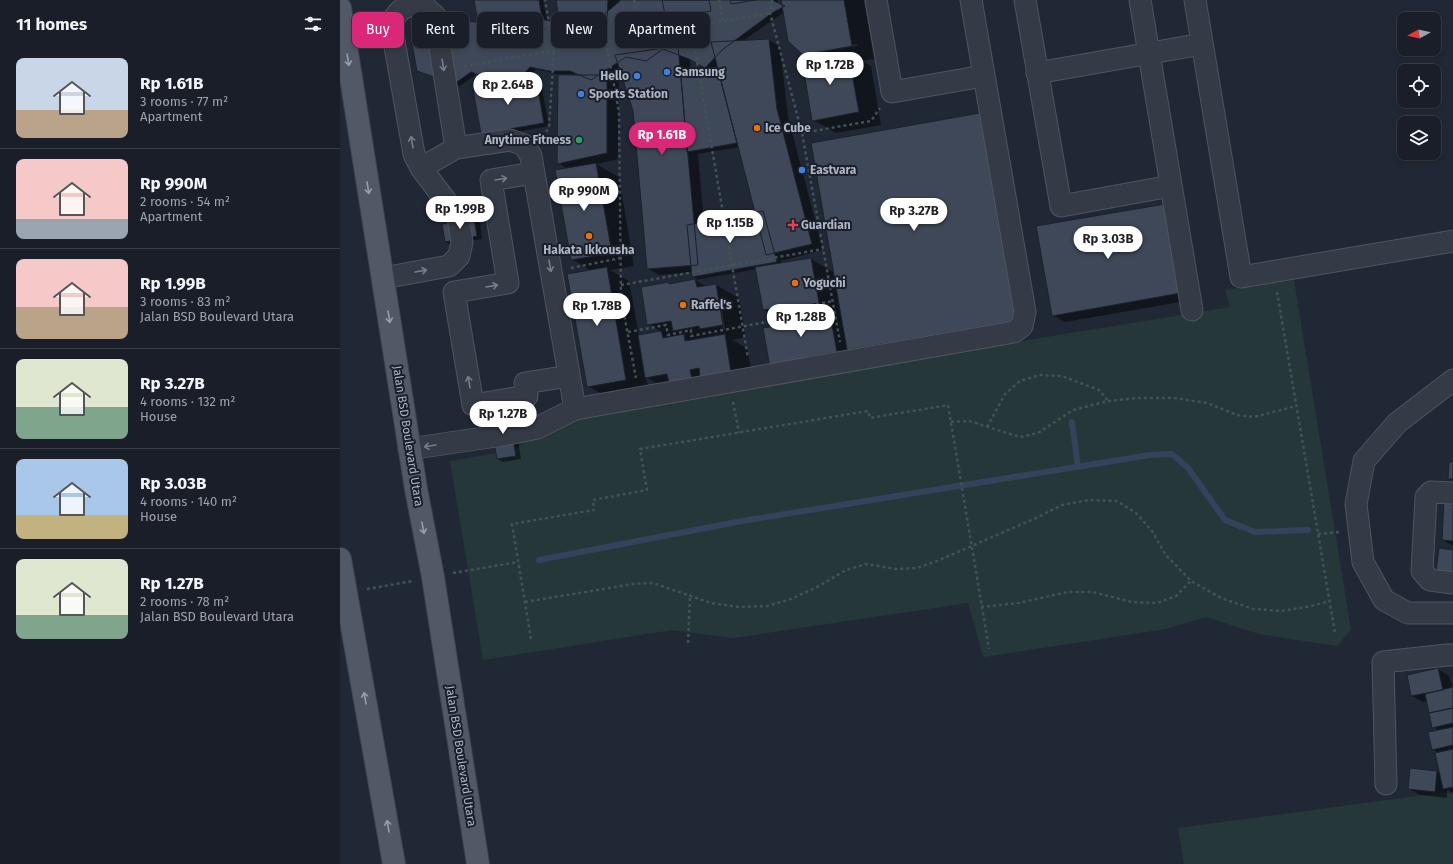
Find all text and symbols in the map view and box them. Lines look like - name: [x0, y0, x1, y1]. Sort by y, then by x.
- chip: Buy: [352, 12, 404, 48]
- chip: Rent: [412, 12, 469, 48]
- chip: Filters: [477, 12, 543, 48]
- chip: New: [551, 12, 607, 48]
- chip: Apartment: [615, 12, 710, 48]
- north arrow: [1397, 12, 1441, 56]
- map controls: [1397, 12, 1441, 160]
- icon: filters: [302, 13, 324, 35]
- text: 11 homes: [16, 14, 87, 35]
- pin: Rp 1.72B: [789, 52, 871, 86]
- one-way arrow: [344, 53, 352, 66]
- text: Rp 1.72B: [806, 57, 854, 72]
- one-way arrow: [439, 58, 447, 71]
- button: locate: [1397, 64, 1441, 108]
- place label: Samsung: [675, 65, 725, 79]
- marker: Samsung: [662, 67, 672, 77]
- place label: Hello: [600, 69, 629, 83]
- marker: Hello: [632, 71, 642, 81]
- pin: Rp 2.64B: [467, 72, 549, 106]
- text: Rp 1.61B: [140, 73, 203, 94]
- icon: home: [48, 74, 96, 122]
- text: Rp 2.64B: [482, 77, 534, 92]
- place label: Sports Station: [589, 87, 668, 101]
- marker: Sports Station: [576, 89, 586, 99]
- text: 3 rooms · 77 m²: [140, 94, 228, 109]
- text: Apartment: [140, 109, 202, 124]
- button: layers: [1397, 116, 1441, 160]
- place label: Ice Cube: [765, 121, 811, 135]
- pin: Rp 1.61B: [621, 122, 703, 156]
- marker: Ice Cube: [752, 123, 762, 133]
- text: Rp 1.61B: [638, 127, 686, 142]
- place label: Anytime Fitness: [484, 133, 571, 147]
- one-way arrow: [407, 135, 415, 148]
- marker: Anytime Fitness: [574, 135, 584, 145]
- place label: Eastvara: [810, 163, 857, 177]
- marker: Eastvara: [797, 165, 807, 175]
- text: Rp 990M: [140, 173, 207, 194]
- icon: home: [48, 175, 96, 223]
- one-way arrow: [494, 175, 507, 183]
- pin: Rp 990M: [547, 178, 621, 212]
- one-way arrow: [365, 181, 373, 194]
- text: Rp 990M: [558, 183, 610, 198]
- text: 2 rooms · 54 m²: [140, 194, 230, 209]
- pin: Rp 1.99B: [419, 196, 501, 230]
- pin: Rp 3.27B: [873, 198, 955, 232]
- text: Rp 1.99B: [435, 201, 485, 216]
- text: Rp 3.27B: [889, 203, 939, 218]
- text: Apartment: [140, 209, 202, 224]
- pin: Rp 1.15B: [689, 210, 771, 244]
- text: Rp 1.15B: [706, 215, 754, 230]
- place label: Guardian: [801, 218, 851, 232]
- marker: Guardian: [788, 220, 798, 230]
- pin: Rp 3.03B: [1067, 226, 1149, 260]
- marker: Hakata Ikkousha: [584, 231, 594, 241]
- text: Rp 3.03B: [1083, 231, 1133, 246]
- place label: Hakata Ikkousha: [543, 243, 635, 257]
- one-way arrow: [546, 260, 554, 273]
- one-way arrow: [414, 267, 427, 275]
- text: Rp 1.99B: [140, 273, 206, 294]
- icon: home: [48, 275, 96, 323]
- place label: Yoguchi: [802, 276, 846, 290]
- marker: Yoguchi: [790, 278, 800, 288]
- one-way arrow: [486, 282, 499, 290]
- pin: Rp 1.78B: [556, 293, 638, 327]
- text: 3 rooms · 83 m²: [140, 294, 230, 309]
- text: Rp 1.78B: [572, 298, 622, 313]
- place label: Raffel's: [691, 298, 732, 312]
- marker: Raffel's: [678, 300, 688, 310]
- pin: Rp 1.28B: [760, 304, 842, 338]
- text: Jalan BSD Boulevard Utara: [140, 309, 294, 324]
- text: Rp 1.28B: [776, 309, 826, 324]
- one-way arrow: [385, 310, 393, 323]
- street label: Jalan BSD Boulevard Utara: [390, 365, 426, 507]
- text: Rp 3.27B: [140, 373, 205, 394]
- icon: home: [48, 375, 96, 423]
- one-way arrow: [465, 376, 473, 389]
- text: 4 rooms · 132 m²: [140, 394, 236, 409]
- pin: Rp 1.27B: [462, 401, 544, 435]
- text: Rp 1.27B: [479, 406, 527, 421]
- text: House: [140, 409, 177, 424]
- one-way arrow: [424, 442, 437, 450]
- text: Rp 3.03B: [140, 473, 206, 494]
- icon: home: [48, 475, 96, 523]
- text: 4 rooms · 140 m²: [140, 494, 237, 509]
- text: House: [140, 509, 177, 524]
- one-way arrow: [420, 521, 428, 534]
- text: Rp 1.27B: [140, 573, 204, 594]
- icon: home: [48, 575, 96, 623]
- text: 2 rooms · 78 m²: [140, 594, 229, 609]
- text: Jalan BSD Boulevard Utara: [140, 609, 294, 624]
- street label: Jalan BSD Boulevard Utara: [443, 685, 479, 827]
- one-way arrow: [360, 692, 368, 705]
- one-way arrow: [383, 820, 391, 833]

